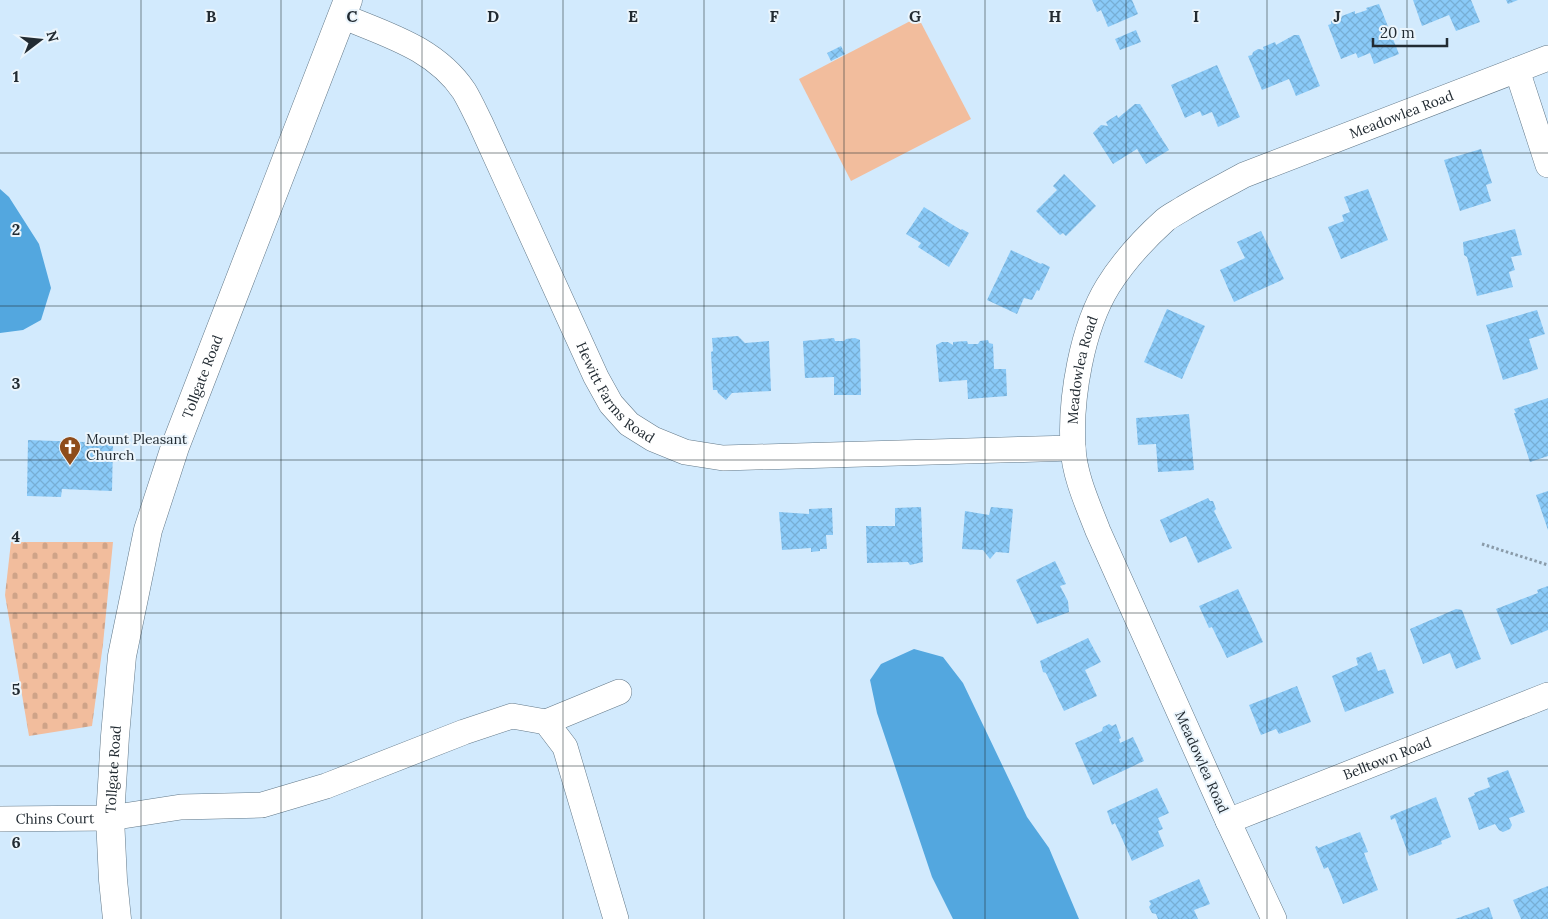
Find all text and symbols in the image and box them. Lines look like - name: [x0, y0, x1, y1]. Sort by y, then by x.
- text: B: [206, 6, 217, 26]
- text: C: [346, 6, 358, 26]
- text: D: [487, 6, 499, 26]
- text: E: [628, 6, 638, 26]
- text: F: [769, 6, 779, 26]
- text: G: [909, 6, 921, 26]
- text: H: [1049, 6, 1062, 26]
- text: I: [1193, 6, 1199, 26]
- text: J: [1333, 6, 1341, 26]
- north arrow: [15, 15, 65, 65]
- scale bar: [1373, 15, 1447, 47]
- text: 20 m: [1380, 23, 1415, 42]
- text: N: [42, 29, 63, 44]
- text: 1: [13, 66, 19, 86]
- street label: Meadowlea Road: [1347, 86, 1456, 143]
- text: 2: [12, 219, 20, 239]
- street label: Meadowlea Road: [1064, 313, 1102, 425]
- street label: Tollgate Road: [178, 332, 227, 421]
- street label: Hewitt Farms Road: [572, 339, 658, 447]
- text: 3: [12, 373, 21, 393]
- place label: Mount Pleasant Church: [86, 430, 188, 464]
- church icon: Mount Pleasant Church: [58, 435, 82, 466]
- text: 4: [12, 526, 21, 546]
- text: 5: [12, 679, 21, 699]
- street label: Meadowlea Road: [1171, 708, 1233, 816]
- street label: Tollgate Road: [101, 725, 125, 814]
- street label: Belltown Road: [1340, 733, 1434, 784]
- street label: Chins Court: [16, 809, 95, 828]
- text: 6: [11, 832, 21, 852]

